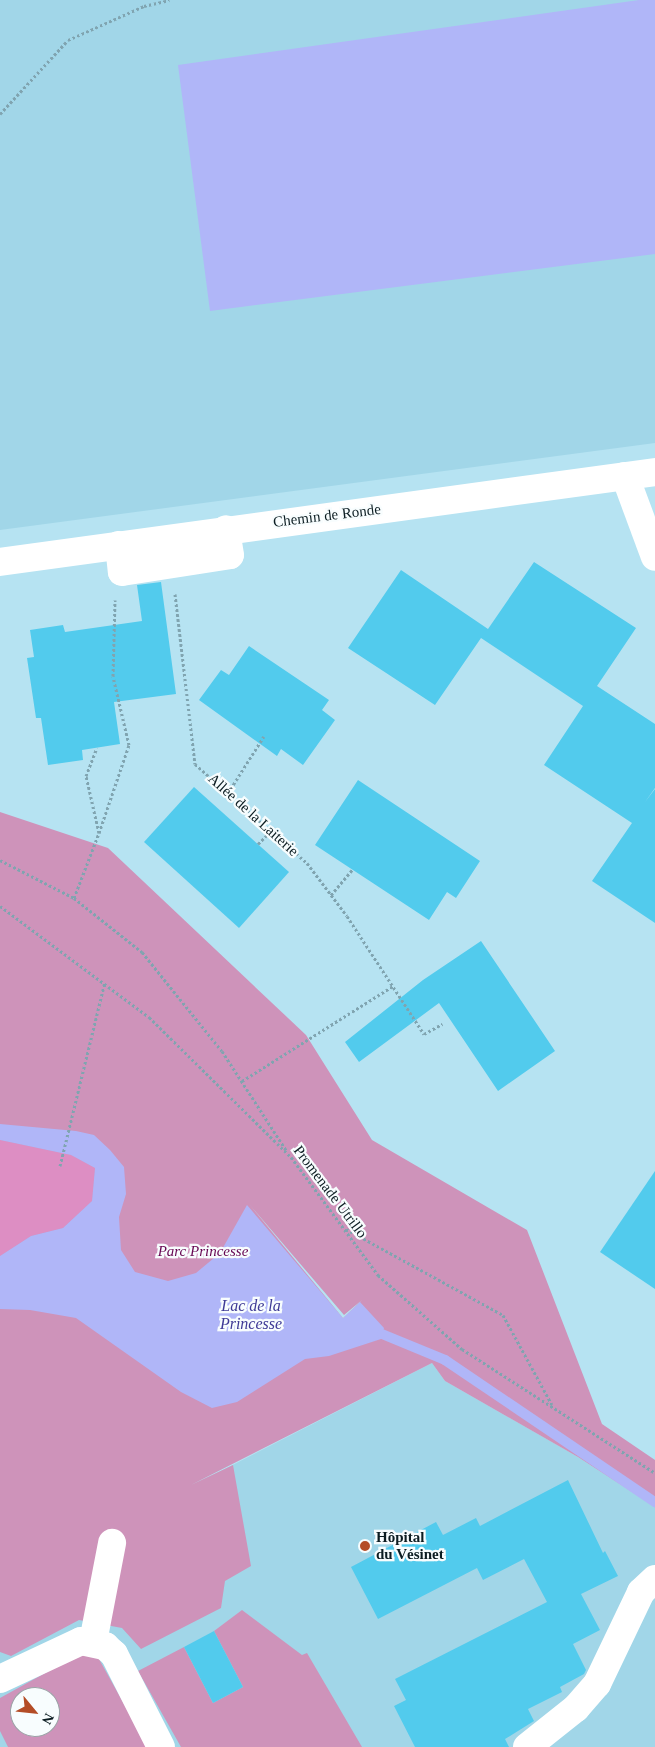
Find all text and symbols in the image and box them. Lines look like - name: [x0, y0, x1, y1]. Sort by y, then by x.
- street label: Chemin de Ronde: [272, 500, 382, 532]
- street label: Allée de la Laiterie: [204, 770, 302, 860]
- street label: Promenade Utrillo: [289, 1142, 371, 1242]
- park label: Parc Princesse: [158, 1243, 248, 1261]
- water label: Lac de la Princesse: [220, 1296, 282, 1334]
- place label: Hôpital du Vésinet: [376, 1528, 444, 1563]
- marker: Hôpital du Vésinet: [358, 1539, 372, 1553]
- north arrow: [10, 1687, 60, 1737]
- text: N: [39, 1711, 57, 1727]

